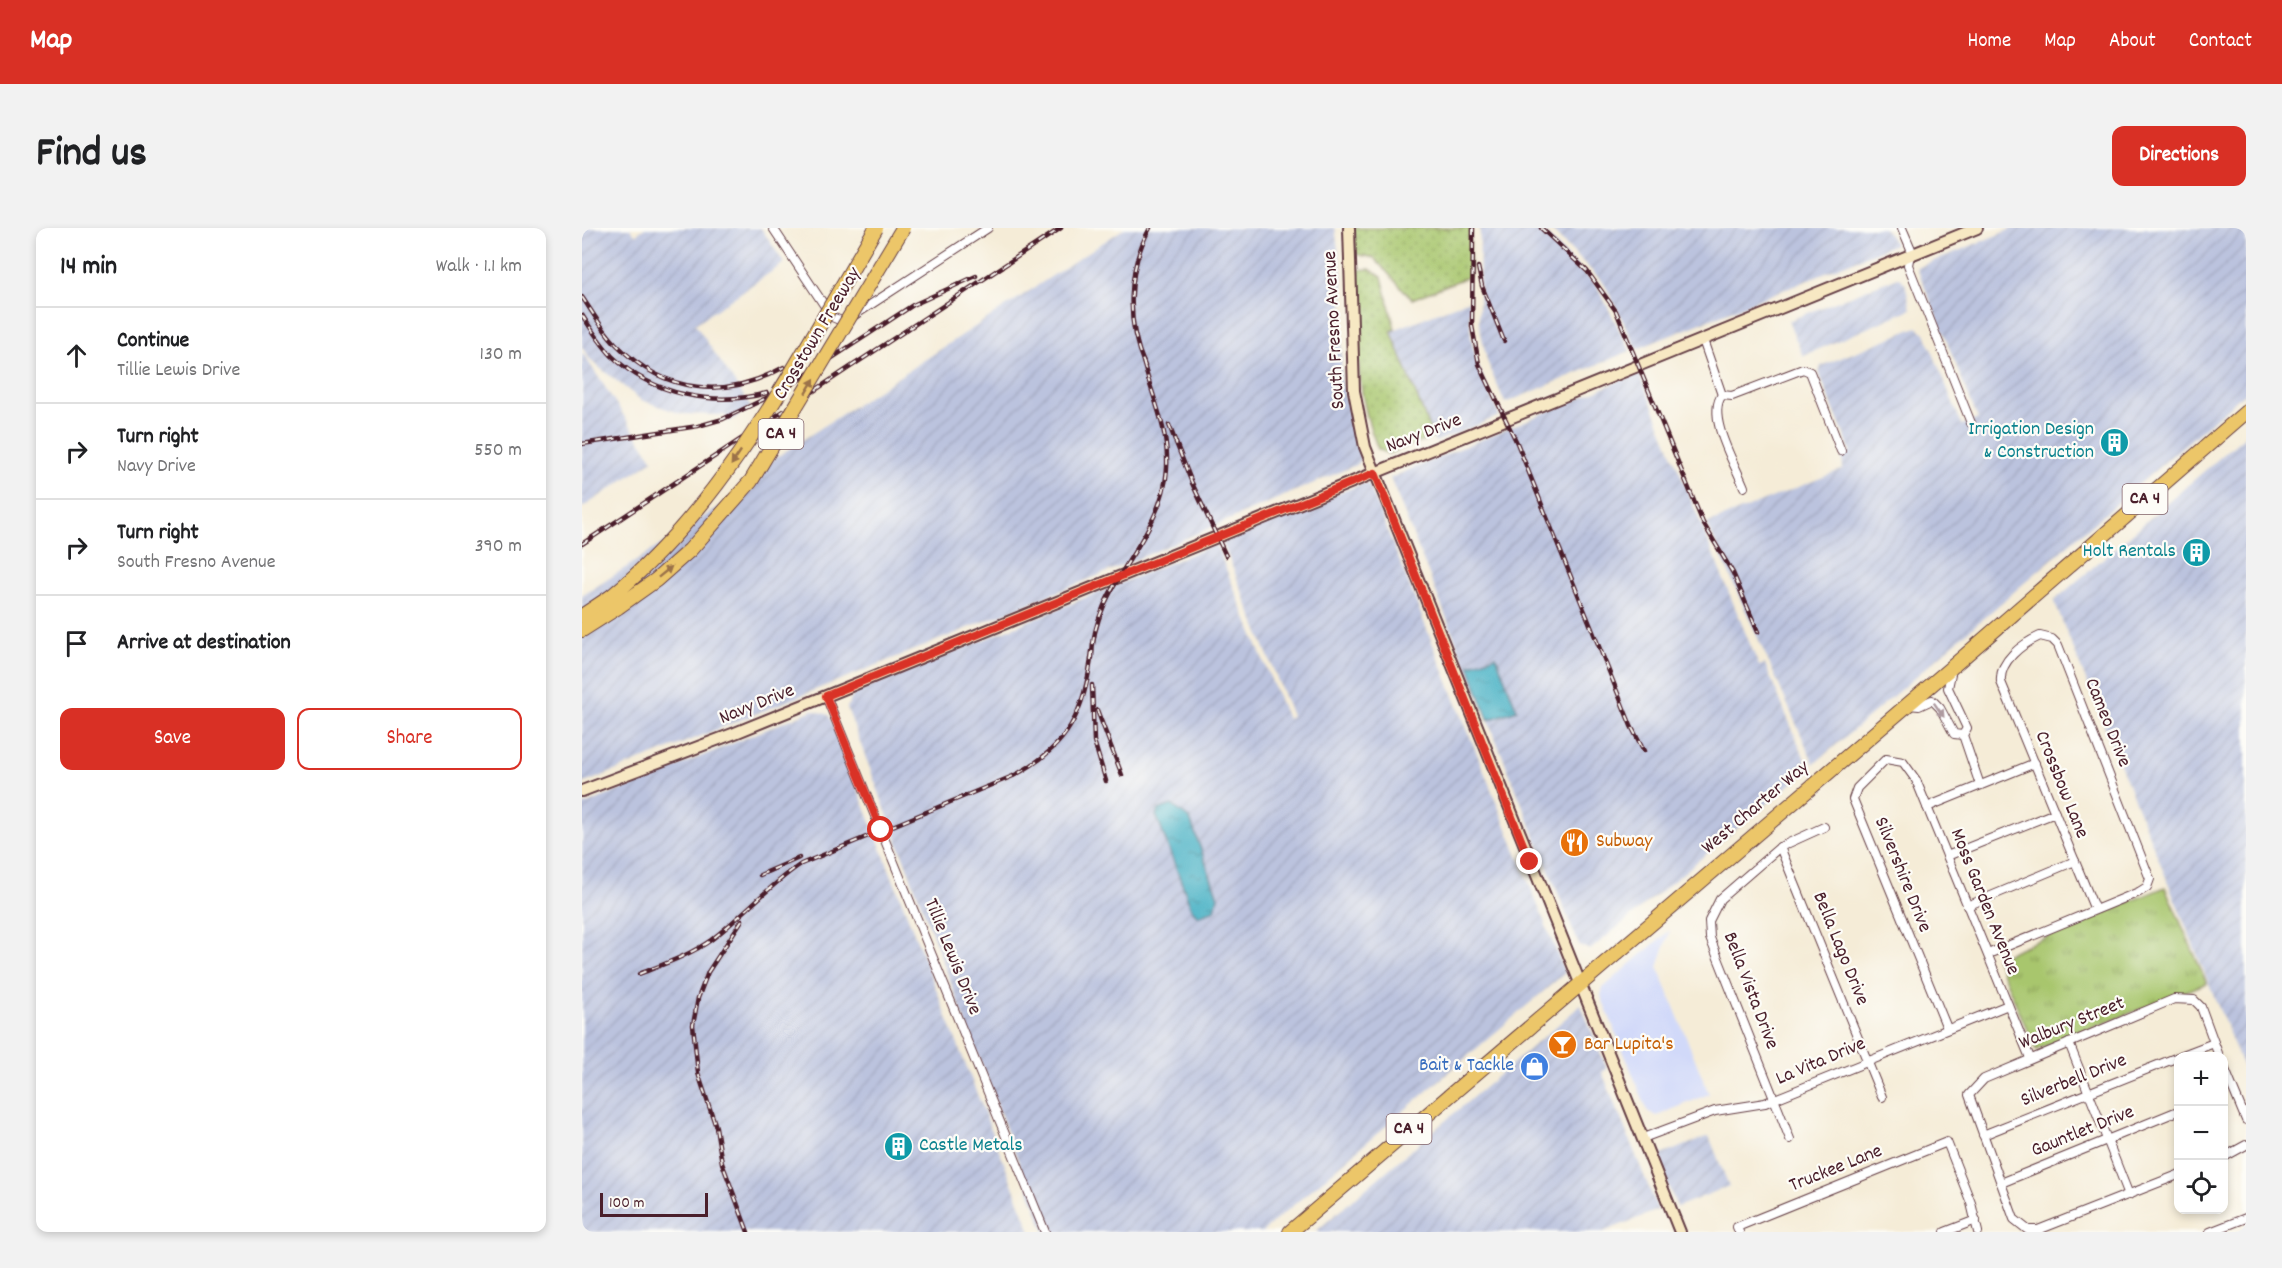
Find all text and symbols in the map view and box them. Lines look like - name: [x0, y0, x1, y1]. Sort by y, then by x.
- text: Map: [30, 22, 72, 62]
- text: Home: [1967, 27, 2011, 57]
- text: Map: [2044, 27, 2076, 57]
- text: About: [2109, 27, 2156, 57]
- text: Contact: [2189, 27, 2252, 57]
- text: Find us: [36, 126, 147, 186]
- button: Directions: [2112, 126, 2246, 186]
- text: 14 min: [60, 249, 117, 286]
- street label: South Fresno Avenue: [1317, 250, 1353, 410]
- text: Walk · 1.1 km: [436, 253, 522, 281]
- street label: Crosstown Freeway: [767, 262, 869, 406]
- text: Continue: [117, 326, 189, 357]
- icon: ahead: [60, 339, 93, 372]
- text: 130 m: [480, 341, 522, 369]
- text: Tillie Lewis Drive: [117, 357, 240, 385]
- one-way arrow: [804, 378, 815, 394]
- street label: Navy Drive: [1382, 407, 1466, 461]
- place label: Irrigation Design & Construction: [1968, 416, 2094, 467]
- road number: CA 4: [758, 419, 804, 449]
- text: Turn right: [117, 422, 199, 453]
- building icon: Irrigation Design & Construction: [2099, 426, 2131, 458]
- icon: right: [60, 435, 93, 468]
- text: 550 m: [474, 437, 522, 465]
- one-way arrow: [730, 449, 742, 465]
- text: Navy Drive: [117, 453, 196, 481]
- road number: CA 4: [2122, 484, 2168, 514]
- text: Turn right: [117, 518, 199, 549]
- icon: right: [60, 531, 93, 564]
- text: 390 m: [475, 533, 522, 561]
- building icon: Holt Rentals: [2181, 536, 2213, 568]
- place label: Holt Rentals: [2082, 538, 2176, 566]
- text: South Fresno Avenue: [117, 549, 275, 577]
- one-way arrow: [658, 566, 673, 579]
- icon: arrive: [60, 627, 93, 660]
- text: Arrive at destination: [117, 628, 291, 659]
- street label: Cameo Drive: [2076, 674, 2138, 772]
- street label: Navy Drive: [715, 677, 799, 733]
- one-way arrow: [1933, 701, 1945, 717]
- button: Save: [60, 708, 285, 770]
- button: Share: [297, 708, 522, 770]
- street label: Crossbow Lane: [2027, 727, 2095, 843]
- street label: West Charter Way: [1696, 754, 1817, 862]
- street label: Silvershire Drive: [1866, 813, 1938, 937]
- route start: [867, 816, 893, 842]
- street label: Moss Garden Avenue: [1942, 825, 2026, 980]
- restaurant icon: Subway: [1559, 826, 1591, 858]
- place label: Subway: [1596, 828, 1653, 856]
- route end: [1516, 848, 1542, 874]
- street label: Bella Lago Drive: [1805, 888, 1876, 1010]
- street label: Tillie Lewis Drive: [916, 895, 988, 1020]
- street label: Bella Vista Drive: [1715, 928, 1785, 1054]
- street label: Walbury Street: [2015, 990, 2129, 1058]
- bar icon: Bar Lupita's: [1547, 1029, 1579, 1061]
- street label: La Vita Drive: [1772, 1030, 1871, 1094]
- place label: Bar Lupita's: [1584, 1031, 1674, 1059]
- street label: Silverbell Drive: [2017, 1047, 2131, 1115]
- shop icon: Bait & Tackle: [1519, 1050, 1551, 1082]
- place label: Bait & Tackle: [1419, 1052, 1514, 1080]
- map controls: [2174, 1052, 2228, 1214]
- button: +: [2174, 1052, 2228, 1106]
- street label: Gauntlet Drive: [2027, 1099, 2139, 1165]
- button: −: [2174, 1106, 2228, 1160]
- road number: CA 4: [1386, 1114, 1432, 1144]
- building icon: Castle Metals: [882, 1130, 914, 1162]
- place label: Castle Metals: [919, 1132, 1023, 1160]
- street label: Truckee Lane: [1785, 1138, 1887, 1200]
- button: locate: [2174, 1160, 2228, 1214]
- scale bar: [600, 1190, 708, 1218]
- text: 100 m: [609, 1192, 645, 1215]

